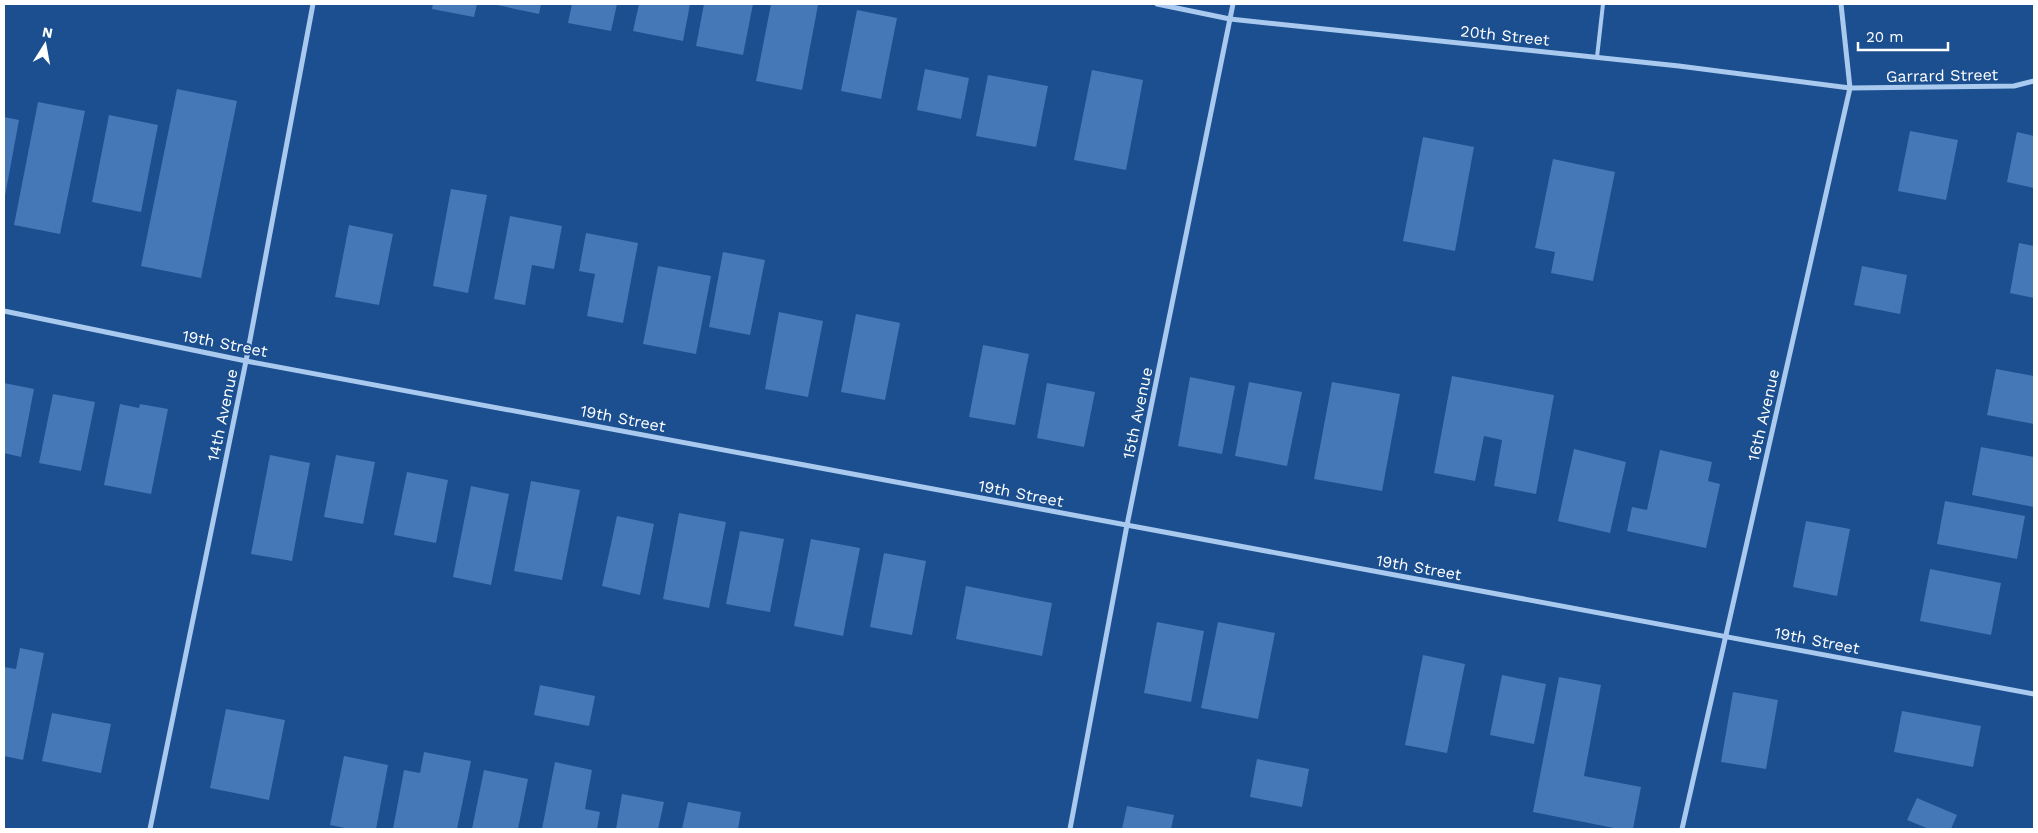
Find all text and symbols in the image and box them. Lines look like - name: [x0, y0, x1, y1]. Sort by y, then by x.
- north arrow: [20, 20, 70, 70]
- scale bar: [1858, 20, 1948, 52]
- street label: 20th Street: [1459, 21, 1551, 50]
- text: N: [41, 23, 54, 41]
- text: 20 m: [1866, 28, 1904, 46]
- street label: Garrard Street: [1886, 65, 1999, 86]
- street label: 19th Street: [181, 326, 269, 361]
- street label: 15th Avenue: [1118, 365, 1157, 461]
- street label: 14th Avenue: [203, 367, 242, 463]
- street label: 16th Avenue: [1744, 367, 1783, 463]
- street label: 19th Street: [579, 401, 667, 436]
- street label: 19th Street: [977, 476, 1065, 511]
- street label: 19th Street: [1375, 551, 1463, 584]
- street label: 19th Street: [1773, 623, 1861, 658]

